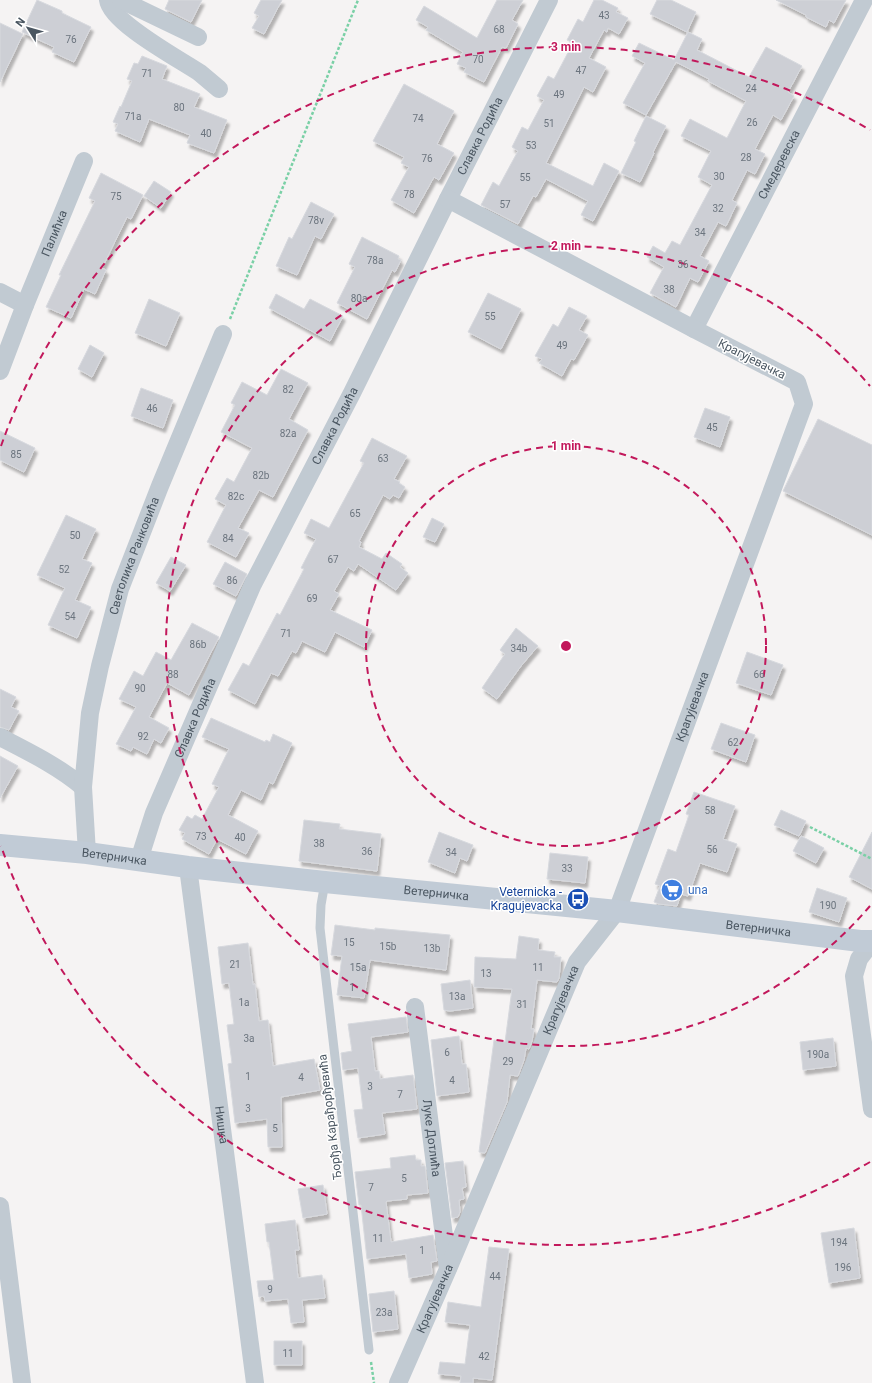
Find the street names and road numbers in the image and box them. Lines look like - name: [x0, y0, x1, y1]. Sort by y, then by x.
- street label: Славка Родића: [454, 95, 506, 177]
- street label: Смедеревска: [755, 128, 803, 202]
- street label: Палићка: [39, 208, 70, 259]
- street label: Крагујевачка: [716, 336, 788, 382]
- street label: Славка Родића: [309, 385, 361, 467]
- street label: Светолика Ранковића: [107, 495, 162, 616]
- street label: Крагујевачка: [673, 670, 712, 744]
- street label: Славка Родића: [172, 676, 219, 760]
- street label: Ветерничка: [81, 846, 148, 868]
- street label: Ветерничка: [403, 883, 470, 903]
- street label: Ветерничка: [725, 917, 792, 939]
- street label: Крагујевачка: [540, 964, 582, 1037]
- street label: Ђорђа Карађорђевића: [315, 1053, 345, 1181]
- street label: Луке Дотлића: [420, 1098, 443, 1178]
- street label: Нишка: [212, 1105, 231, 1145]
- street label: Крагујевачка: [414, 1262, 456, 1335]

